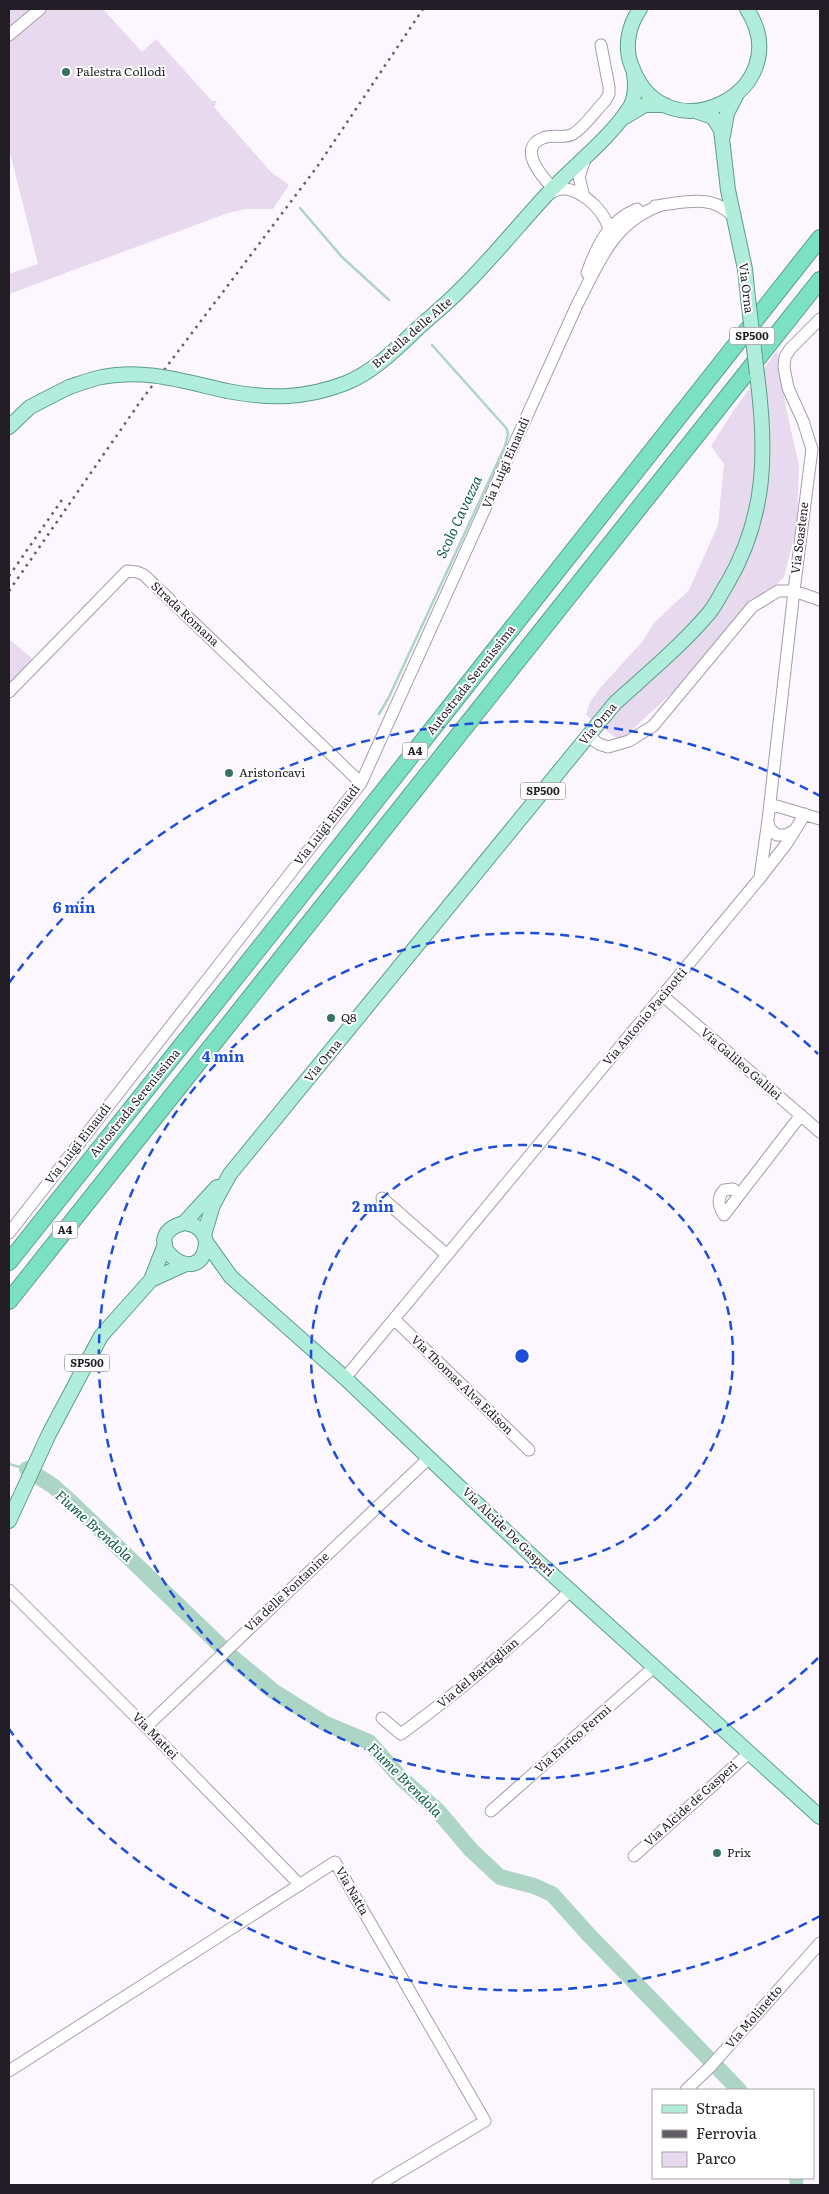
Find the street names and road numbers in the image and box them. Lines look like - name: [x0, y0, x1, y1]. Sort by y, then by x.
- street label: Via Orna: [735, 262, 759, 315]
- street label: Bretella delle Alte: [367, 292, 455, 372]
- road number: SP500: [730, 328, 774, 344]
- street label: Via Luigi Einaudi: [477, 414, 533, 511]
- street label: Via Soastene: [786, 501, 812, 575]
- street label: Strada Romana: [148, 577, 224, 650]
- street label: Autostrada Serenissima: [421, 620, 519, 738]
- street label: Via Orna: [574, 698, 621, 749]
- road number: A4: [402, 742, 428, 759]
- street label: Via Luigi Einaudi: [289, 780, 364, 869]
- road number: SP500: [520, 782, 566, 799]
- street label: Via Antonio Pacinotti: [598, 964, 691, 1069]
- street label: Via Galileo Galilei: [697, 1023, 786, 1104]
- street label: Via Orna: [299, 1035, 346, 1086]
- street label: Autostrada Serenissima: [85, 1044, 184, 1161]
- street label: Via Luigi Einaudi: [40, 1099, 115, 1188]
- road number: A4: [52, 1222, 78, 1238]
- street label: Via Thomas Alva Edison: [407, 1330, 518, 1438]
- road number: SP500: [64, 1355, 110, 1372]
- street label: Via Alcide De Gasperi: [459, 1482, 559, 1580]
- street label: Via delle Fontanine: [240, 1547, 333, 1635]
- street label: Via del Bartaglian: [433, 1633, 522, 1712]
- street label: Via Enrico Fermi: [530, 1700, 615, 1777]
- street label: Via Mattei: [129, 1708, 183, 1763]
- street label: Via Alcide de Gasperi: [640, 1756, 741, 1850]
- street label: Via Natta: [332, 1863, 374, 1918]
- street label: Via Molinetto: [721, 1981, 786, 2052]

